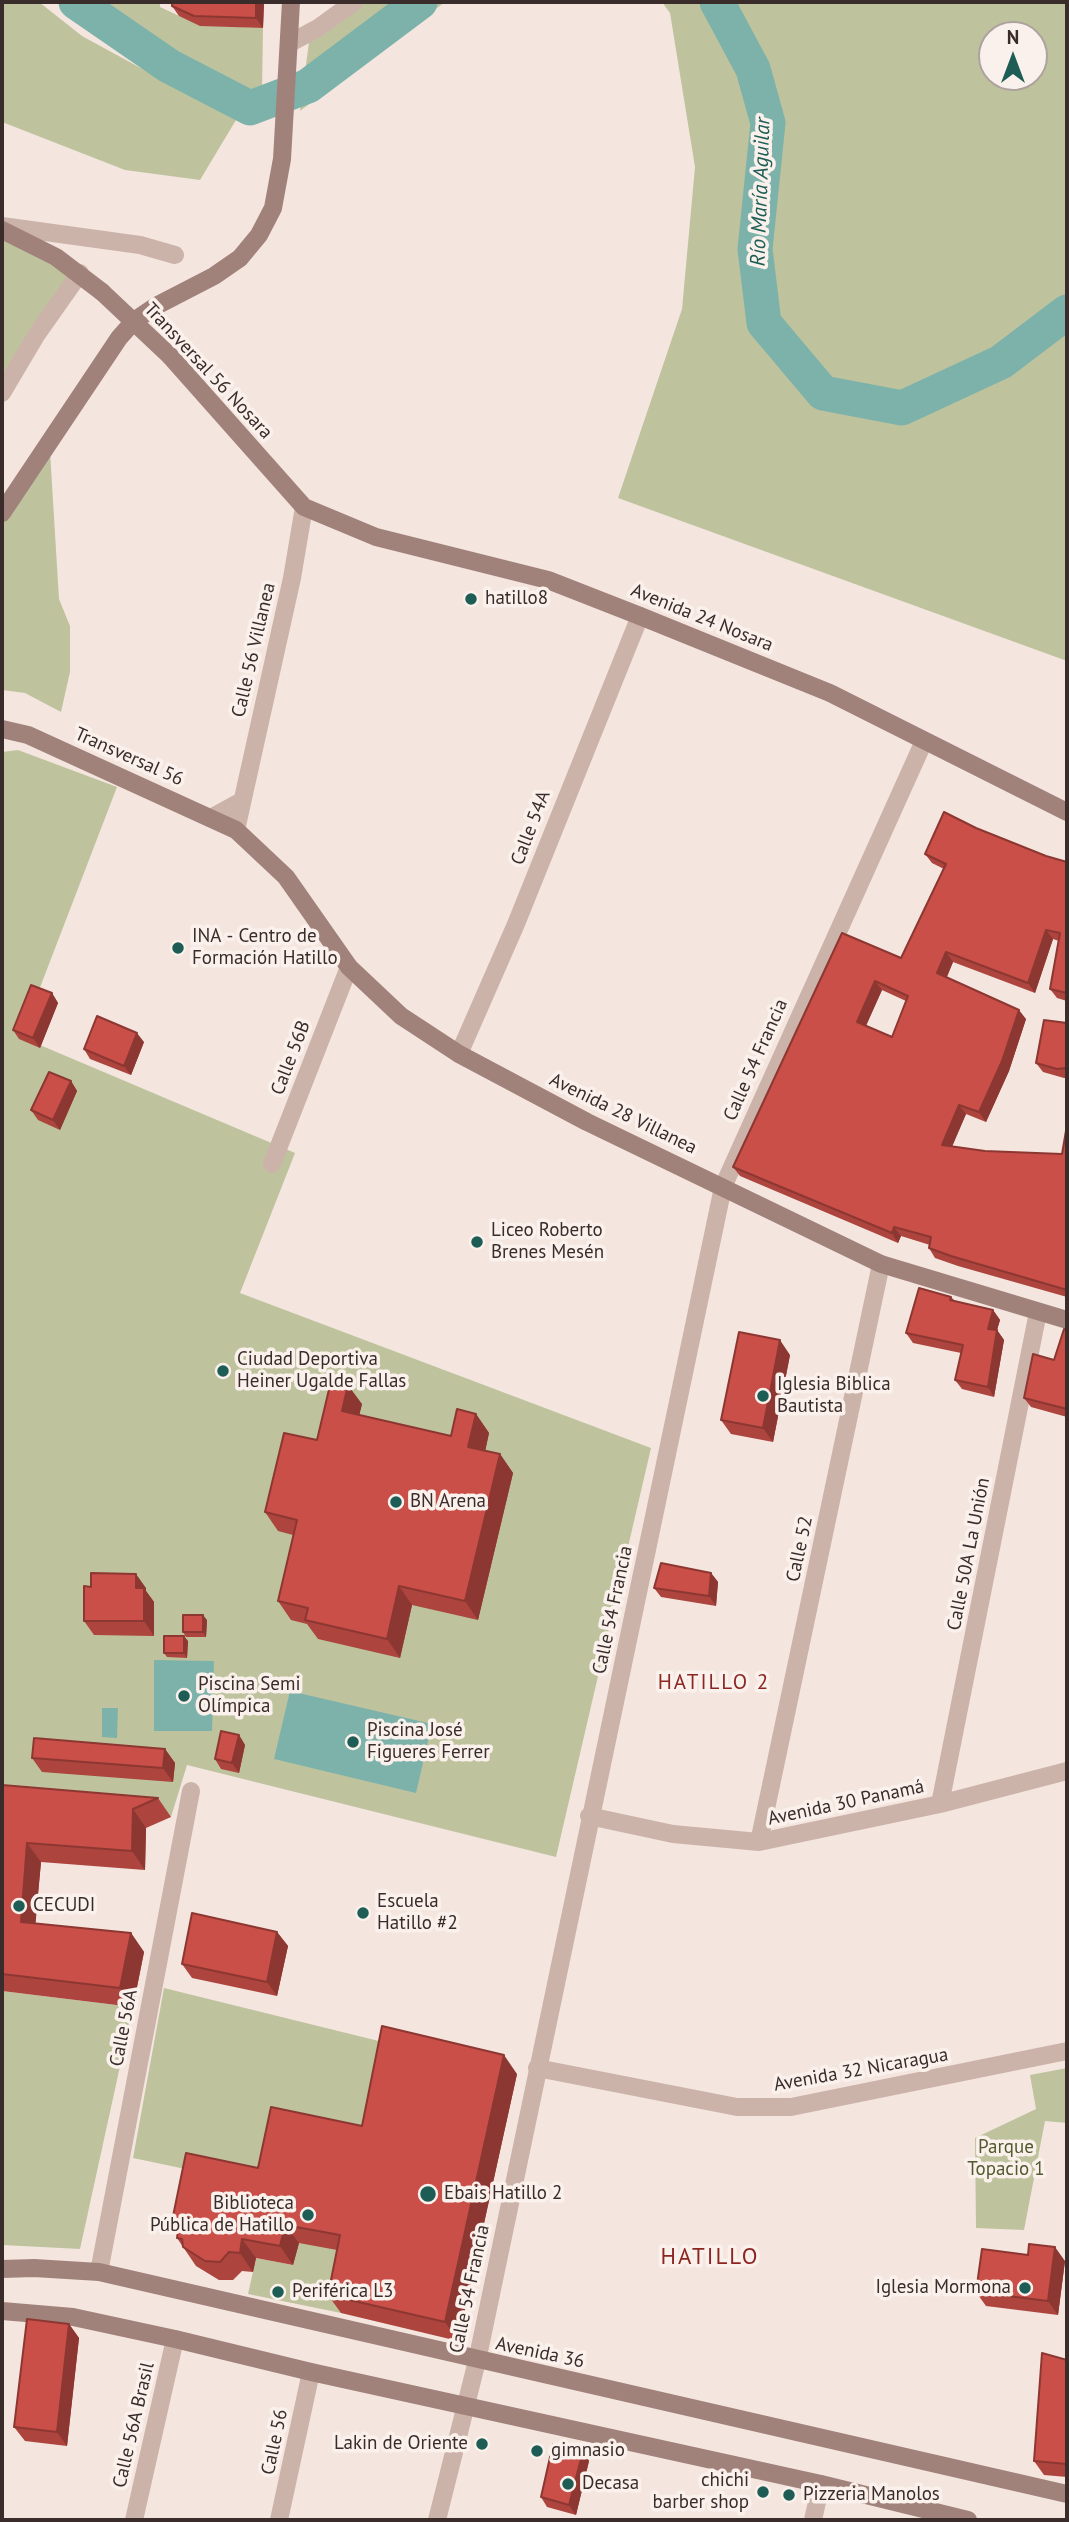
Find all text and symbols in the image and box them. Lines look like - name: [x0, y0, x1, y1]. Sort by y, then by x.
- north arrow: [978, 21, 1048, 91]
- text: N: [1007, 25, 1019, 49]
- water label: Río María Aguilar: [746, 117, 776, 267]
- street label: Transversal 56 Nosara: [139, 298, 277, 444]
- street label: Avenida 24 Nosara: [628, 579, 776, 657]
- street label: Calle 56 Villanea: [227, 580, 281, 720]
- place label: hatillo8: [485, 588, 548, 610]
- marker: hatillo8: [463, 591, 479, 607]
- street label: Transversal 56: [71, 723, 187, 791]
- street label: Calle 54A: [506, 788, 556, 868]
- place label: INA - Centro de Formación Hatillo: [192, 926, 338, 970]
- marker: INA - Centro de Formación Hatillo: [170, 940, 186, 956]
- street label: Calle 54 Francia: [719, 996, 793, 1124]
- street label: Calle 56B: [266, 1018, 316, 1098]
- street label: Avenida 28 Villanea: [546, 1068, 700, 1160]
- place label: Liceo Roberto Brenes Mesén: [491, 1220, 604, 1264]
- marker: Liceo Roberto Brenes Mesén: [469, 1234, 485, 1250]
- place label: Ciudad Deportiva Heiner Ugalde Fallas: [237, 1349, 406, 1393]
- marker: Ciudad Deportiva Heiner Ugalde Fallas: [215, 1363, 231, 1379]
- place label: Iglesia Biblica Bautista: [777, 1374, 891, 1418]
- marker: Iglesia Biblica Bautista: [755, 1388, 771, 1404]
- street label: Calle 50A La Unión: [943, 1476, 995, 1632]
- place label: BN Arena: [410, 1491, 486, 1513]
- marker: BN Arena: [388, 1494, 404, 1510]
- street label: Calle 52: [782, 1514, 818, 1584]
- street label: Calle 54 Francia: [588, 1544, 638, 1676]
- district label: HATILLO 2: [659, 1670, 769, 1696]
- place label: Piscina Semi Olímpica: [198, 1674, 301, 1718]
- marker: Piscina Semi Olímpica: [176, 1688, 192, 1704]
- place label: Piscina José Figueres Ferrer: [367, 1720, 490, 1764]
- marker: Piscina José Figueres Ferrer: [345, 1734, 361, 1750]
- street label: Avenida 30 Panamá: [766, 1775, 926, 1831]
- place label: Escuela Hatillo #2: [377, 1891, 458, 1935]
- place label: CECUDI: [33, 1895, 95, 1917]
- marker: CECUDI: [11, 1898, 27, 1914]
- marker: Escuela Hatillo #2: [355, 1905, 371, 1921]
- street label: Calle 56A: [105, 1988, 143, 2068]
- street label: Avenida 32 Nicaragua: [772, 2043, 950, 2097]
- park label: Parque Topacio 1: [967, 2137, 1045, 2181]
- place label: Ebais Hatillo 2: [444, 2183, 562, 2205]
- marker: Ebais Hatillo 2: [418, 2184, 438, 2204]
- place label: Biblioteca Pública de Hatillo: [150, 2193, 294, 2237]
- marker: Biblioteca Pública de Hatillo: [300, 2207, 316, 2223]
- street label: Calle 54 Francia: [445, 2223, 495, 2355]
- district label: HATILLO: [661, 2243, 759, 2271]
- place label: Iglesia Mormona: [875, 2277, 1011, 2299]
- marker: Iglesia Mormona: [1017, 2280, 1033, 2296]
- place label: Periférica L3: [292, 2281, 393, 2303]
- marker: Periférica L3: [270, 2284, 286, 2300]
- street label: Avenida 36: [494, 2332, 586, 2374]
- street label: Calle 56A Brasil: [108, 2360, 160, 2490]
- street label: Calle 56: [257, 2407, 293, 2477]
- place label: Lakin de Oriente: [334, 2433, 468, 2455]
- marker: Lakin de Oriente: [474, 2436, 490, 2452]
- place label: gimnasio: [551, 2440, 625, 2462]
- marker: gimnasio: [529, 2443, 545, 2459]
- place label: chichi barber shop: [653, 2470, 749, 2514]
- place label: Decasa: [582, 2473, 639, 2495]
- marker: Decasa: [560, 2476, 576, 2492]
- marker: chichi barber shop: [755, 2484, 771, 2500]
- place label: Pizzeria Manolos: [803, 2484, 940, 2506]
- marker: Pizzeria Manolos: [781, 2487, 797, 2503]

